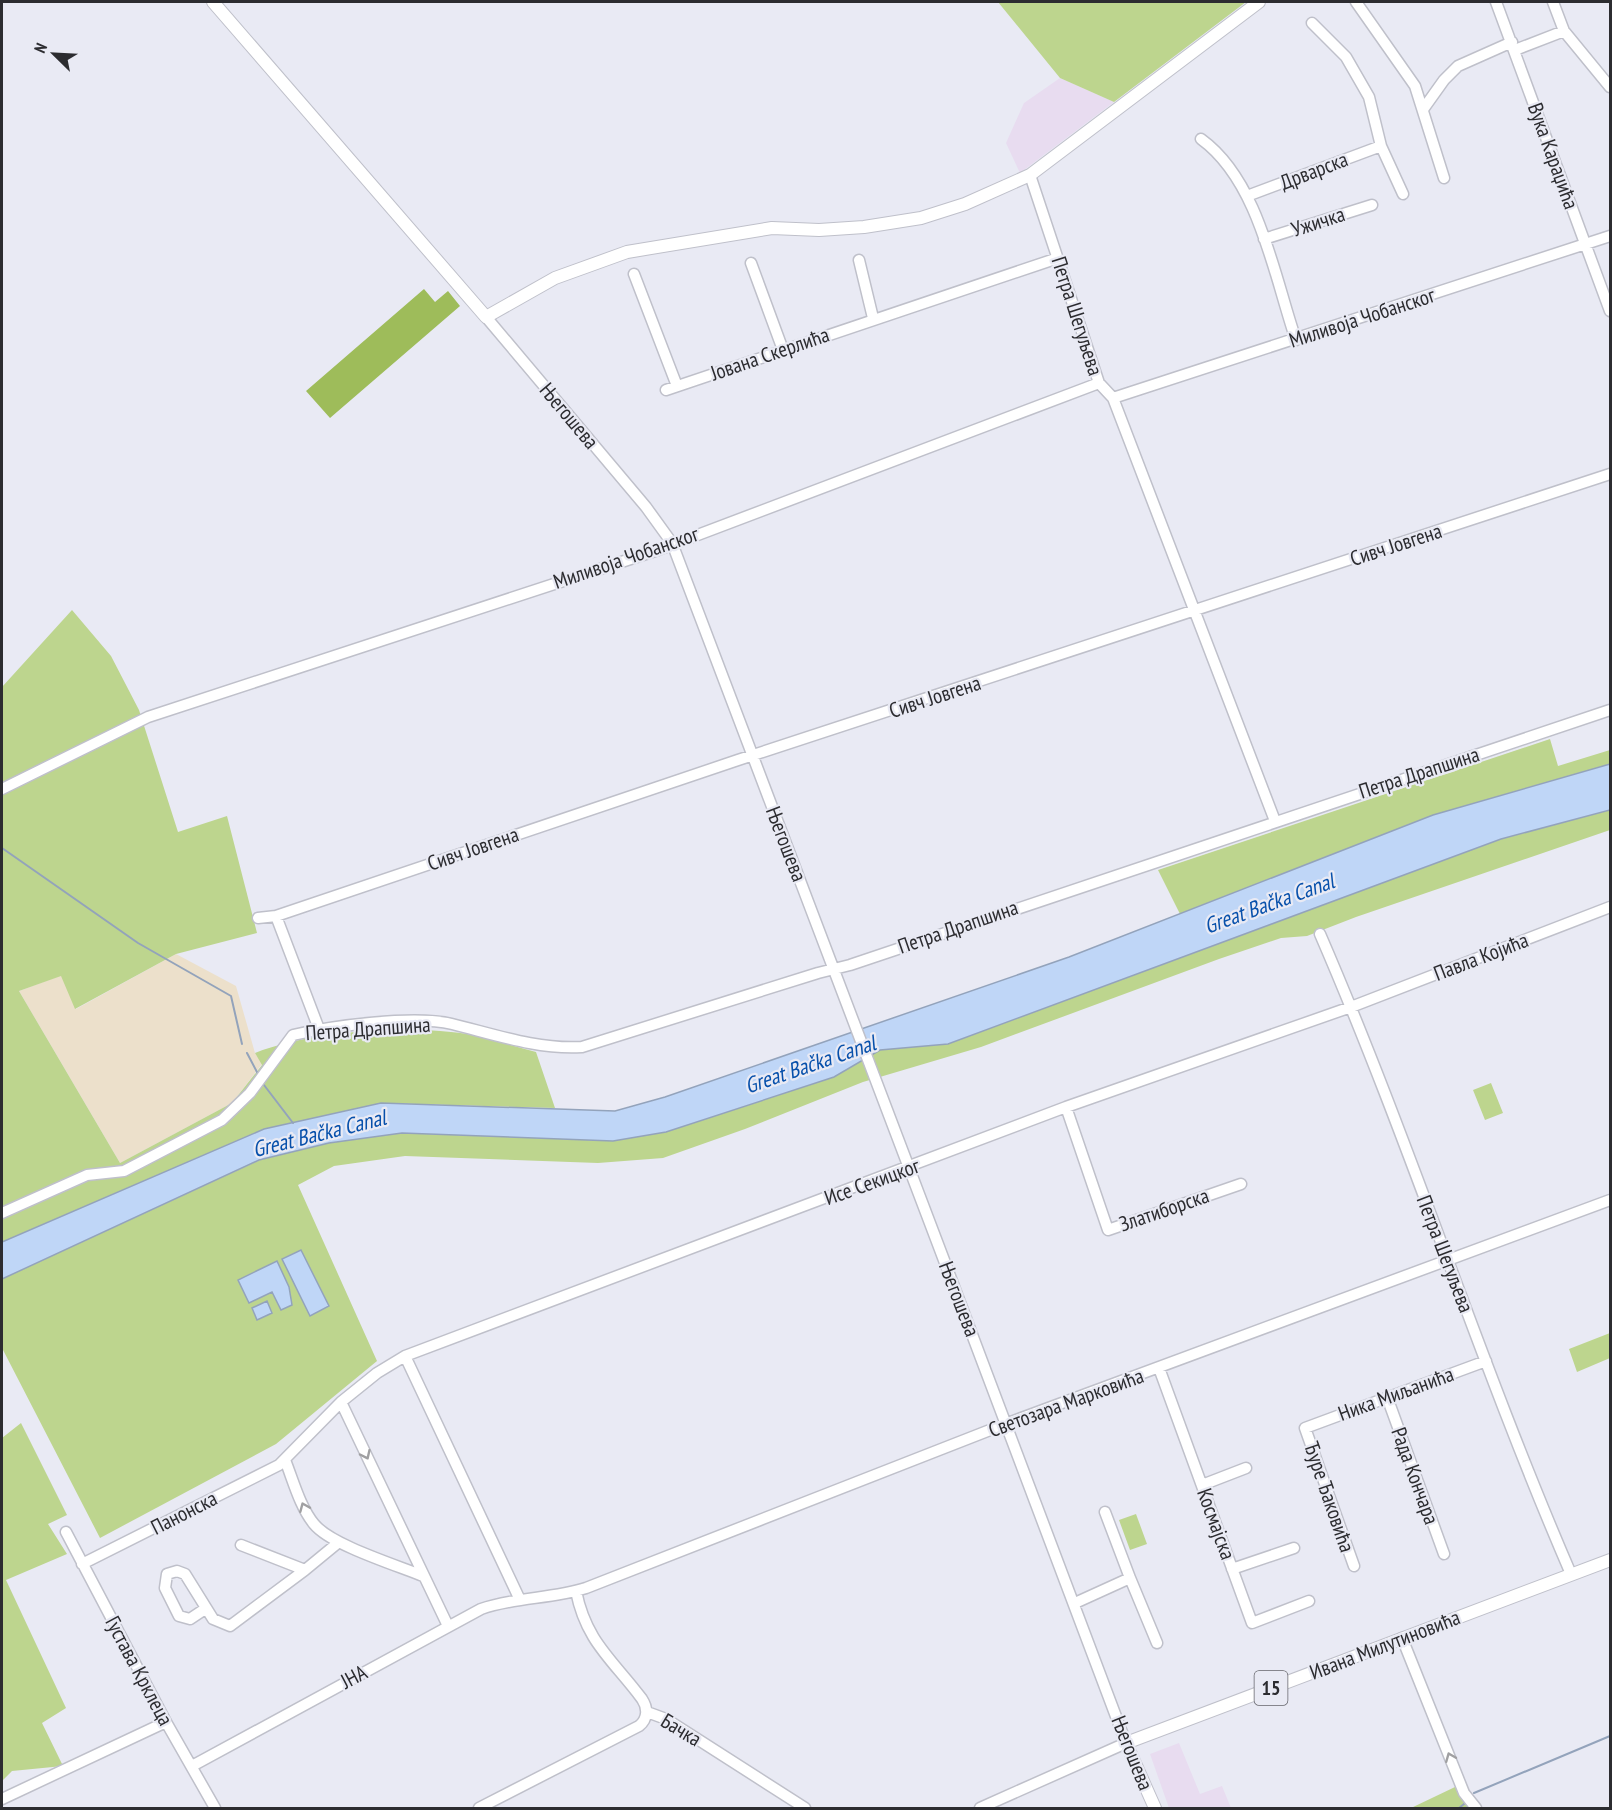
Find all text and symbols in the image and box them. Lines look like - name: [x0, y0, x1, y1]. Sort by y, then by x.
- north arrow: [24, 24, 84, 84]
- text: N: [29, 40, 51, 56]
- street label: Вука Караџића: [1522, 99, 1585, 213]
- street label: Дрварска: [1276, 145, 1352, 196]
- street label: Ужичка: [1288, 200, 1348, 243]
- street label: Петра Шегуљева: [1046, 253, 1109, 379]
- street label: Миливоја Чобанског: [1285, 281, 1439, 354]
- street label: Јована Скерлића: [706, 321, 833, 387]
- street label: Његошева: [534, 377, 605, 454]
- street label: Сивч Јовгена: [1347, 517, 1445, 572]
- street label: Миливоја Чобанског: [550, 520, 703, 595]
- street label: Сивч Јовгена: [886, 669, 984, 724]
- street label: Петра Драпшина: [1355, 740, 1483, 805]
- street label: Његошева: [760, 803, 813, 885]
- street label: Сивч Јовгена: [424, 820, 522, 877]
- water label: Great Bačka Canal: [1200, 866, 1340, 940]
- street label: Петра Драпшина: [894, 893, 1021, 960]
- street label: Павла Којића: [1430, 926, 1532, 987]
- street label: Петра Драпшина: [305, 1011, 431, 1046]
- water label: Great Bačka Canal: [741, 1028, 881, 1099]
- water label: Great Bačka Canal: [249, 1102, 390, 1163]
- street label: Исе Секицког: [821, 1152, 924, 1211]
- street label: Златиборска: [1115, 1182, 1212, 1237]
- street label: Петра Шегуљева: [1411, 1191, 1480, 1316]
- street label: Његошева: [933, 1258, 986, 1340]
- street label: Ника Миљанића: [1334, 1360, 1457, 1427]
- street label: Светозара Марковића: [984, 1362, 1147, 1443]
- street label: Рада Кончара: [1385, 1424, 1445, 1528]
- street label: Ђуре Ђаковића: [1298, 1438, 1361, 1556]
- one-way arrow: [359, 1448, 371, 1459]
- street label: Панонска: [146, 1484, 221, 1541]
- street label: Космајска: [1191, 1485, 1242, 1563]
- one-way arrow: [299, 1502, 311, 1513]
- street label: Ивана Милутиновића: [1306, 1603, 1464, 1686]
- street label: Густава Крклеца: [99, 1611, 180, 1730]
- street label: ЈНА: [335, 1658, 372, 1695]
- road number: 15: [1254, 1671, 1288, 1705]
- street label: Бачка: [656, 1707, 706, 1752]
- street label: Његошева: [1105, 1712, 1160, 1794]
- one-way arrow: [1445, 1752, 1457, 1763]

